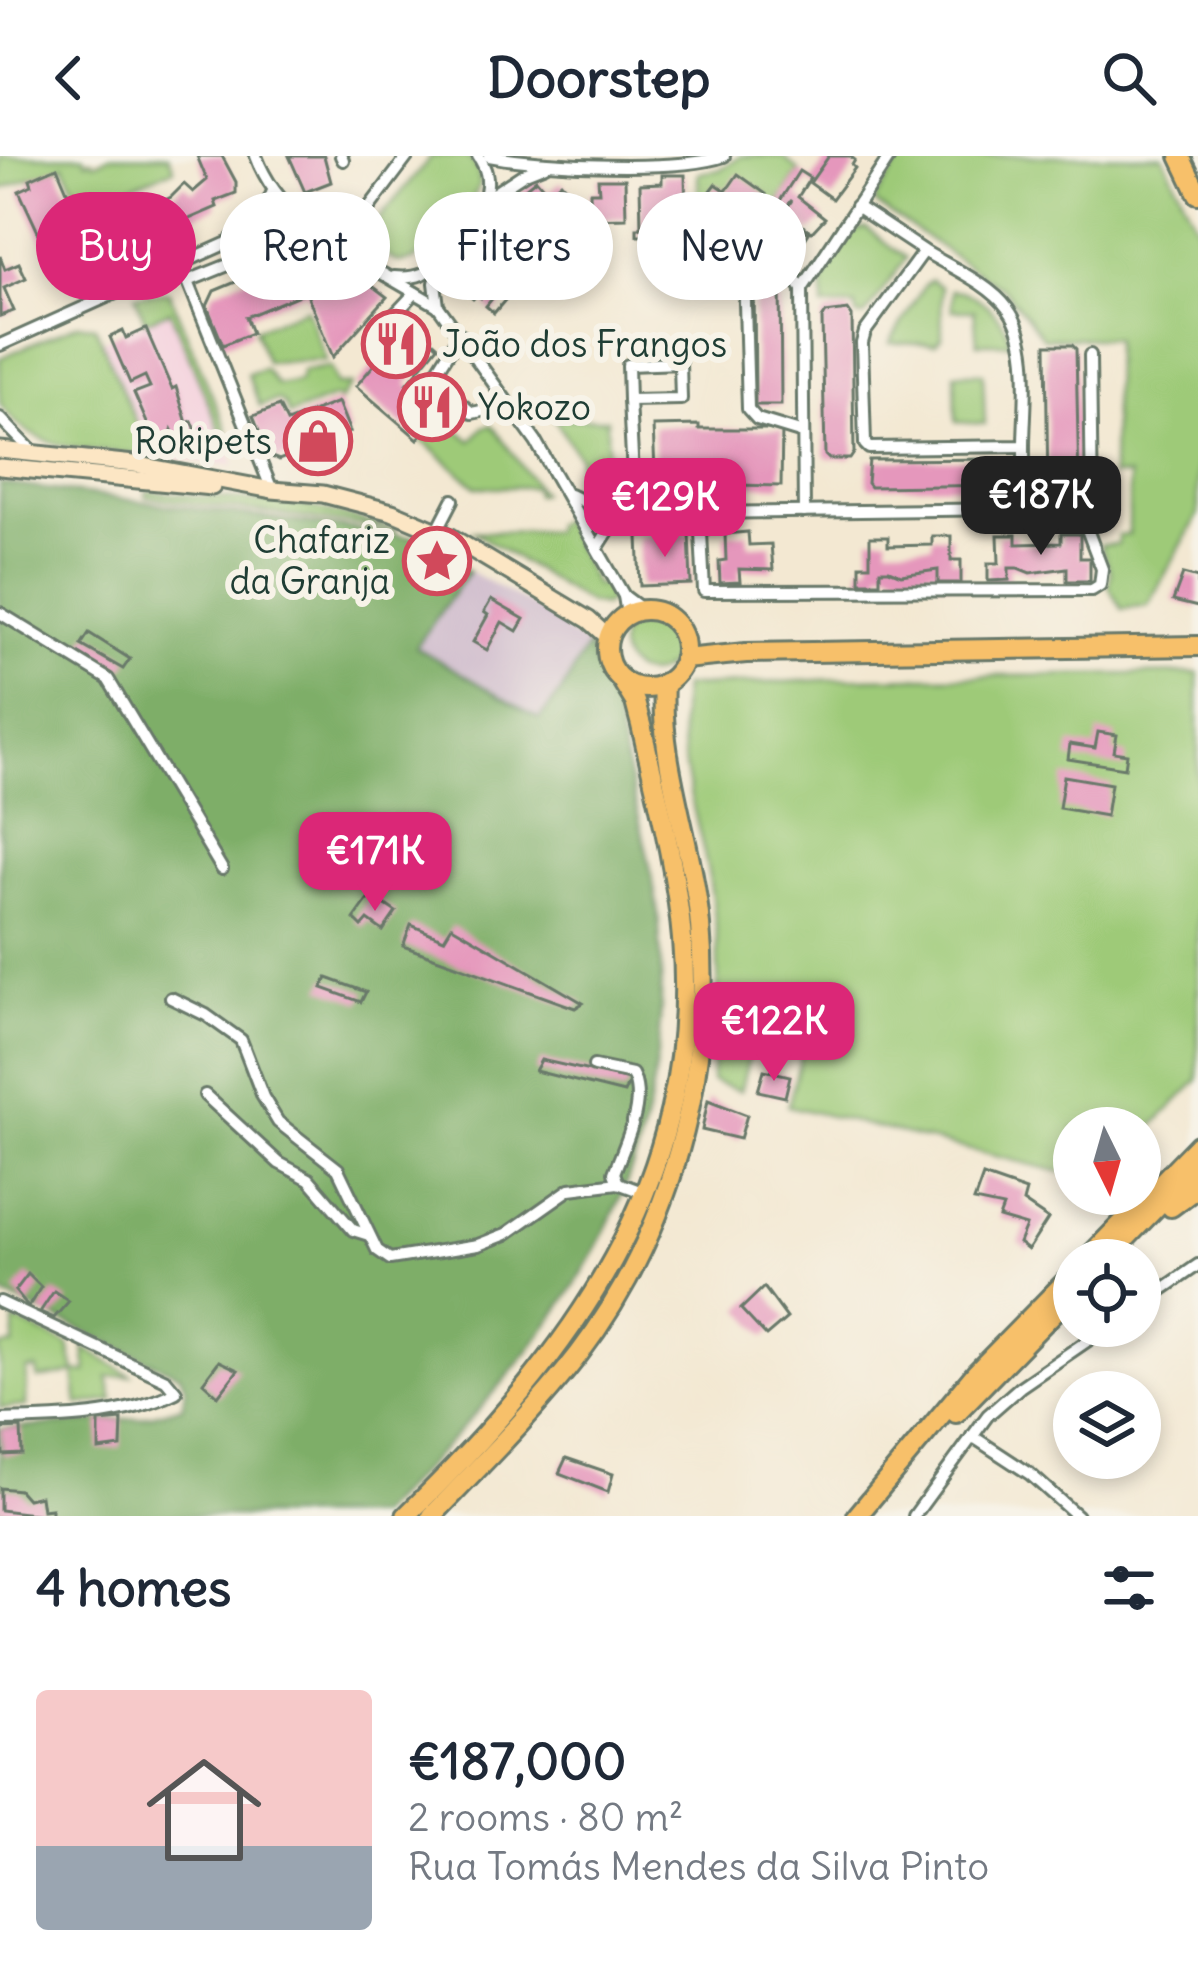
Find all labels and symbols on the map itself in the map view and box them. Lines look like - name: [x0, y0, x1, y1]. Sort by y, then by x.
- restaurant icon: João dos Frangos: [361, 309, 431, 379]
- place label: João dos Frangos: [442, 322, 727, 367]
- restaurant icon: Yokozo: [397, 372, 467, 442]
- place label: Yokozo: [478, 385, 591, 430]
- shop icon: Rokipets: [283, 406, 353, 476]
- place label: Rokipets: [134, 419, 272, 464]
- pin: €187K: [957, 456, 1125, 558]
- pin: €129K: [581, 458, 749, 560]
- place label: Chafariz da Granja: [229, 518, 390, 604]
- place icon: Chafariz da Granja: [402, 526, 472, 596]
- pin: €171K: [291, 812, 459, 914]
- pin: €122K: [690, 982, 858, 1084]
- north arrow: [1053, 1107, 1161, 1215]

